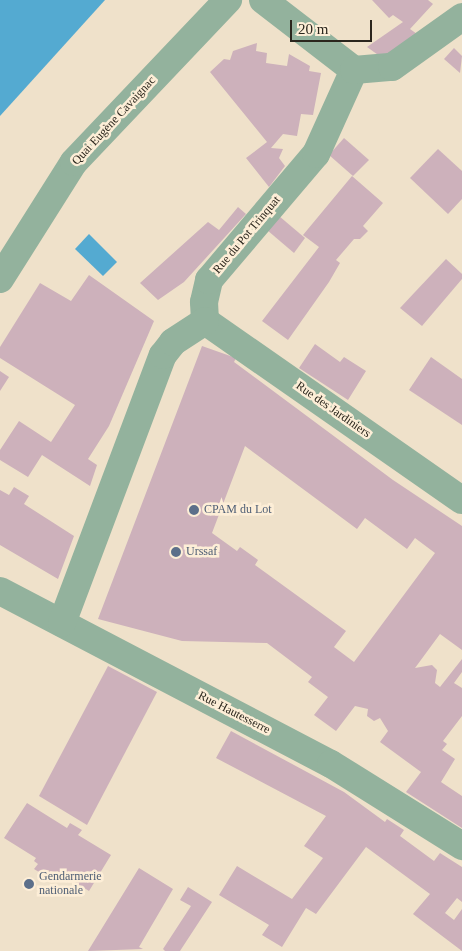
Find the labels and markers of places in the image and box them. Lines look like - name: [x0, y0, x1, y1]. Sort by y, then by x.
- place label: CPAM du Lot: [204, 503, 272, 517]
- marker: CPAM du Lot: [188, 504, 200, 516]
- place label: Urssaf: [186, 545, 217, 559]
- marker: Urssaf: [170, 546, 182, 558]
- place label: Gendarmerie nationale: [39, 870, 102, 898]
- marker: Gendarmerie nationale: [23, 878, 35, 890]

